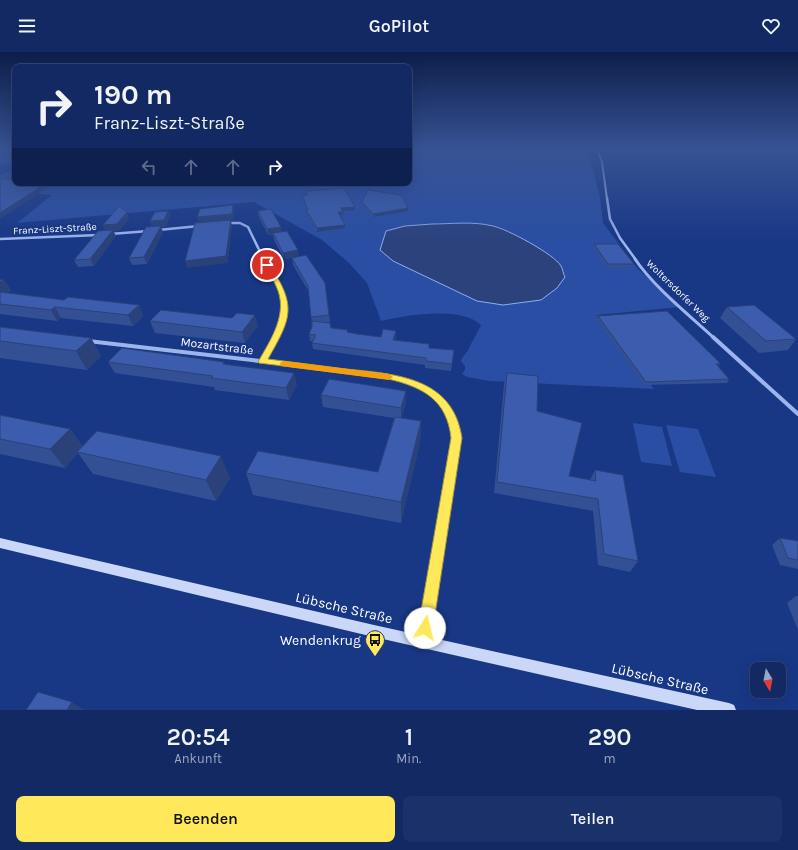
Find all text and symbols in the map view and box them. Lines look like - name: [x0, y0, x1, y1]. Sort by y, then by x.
- icon: menu: [16, 15, 38, 37]
- text: GoPilot: [369, 15, 429, 37]
- icon: heart: [760, 15, 782, 37]
- text: 190 m: [94, 78, 172, 111]
- icon: right: [28, 80, 80, 132]
- text: Franz-Liszt-Straße: [94, 112, 245, 134]
- icon: left: [138, 156, 160, 178]
- icon: ahead: [180, 156, 202, 178]
- icon: ahead: [222, 156, 244, 178]
- icon: right: [264, 156, 286, 178]
- street label: Franz-Liszt-Straße: [13, 221, 97, 237]
- pin: [250, 248, 284, 282]
- icon: arrive: [256, 254, 278, 276]
- street label: Woltersdorfer Weg: [644, 258, 712, 325]
- street label: Mozartstraße: [180, 335, 254, 357]
- street label: Lübsche Straße: [294, 589, 394, 627]
- position arrow: [404, 607, 446, 649]
- bus stop icon: Wendenkrug: [364, 629, 386, 657]
- place label: Wendenkrug: [280, 632, 361, 649]
- street label: Lübsche Straße: [610, 660, 710, 698]
- north arrow: [750, 662, 786, 698]
- map controls: [750, 662, 786, 698]
- text: 20:54: [166, 723, 230, 751]
- text: 1: [405, 723, 413, 751]
- text: 290: [588, 723, 632, 751]
- text: Ankunft: [174, 751, 222, 766]
- text: Min.: [396, 751, 421, 766]
- text: m: [604, 751, 616, 766]
- button: Beenden: [16, 796, 395, 842]
- button: Teilen: [403, 796, 782, 842]

